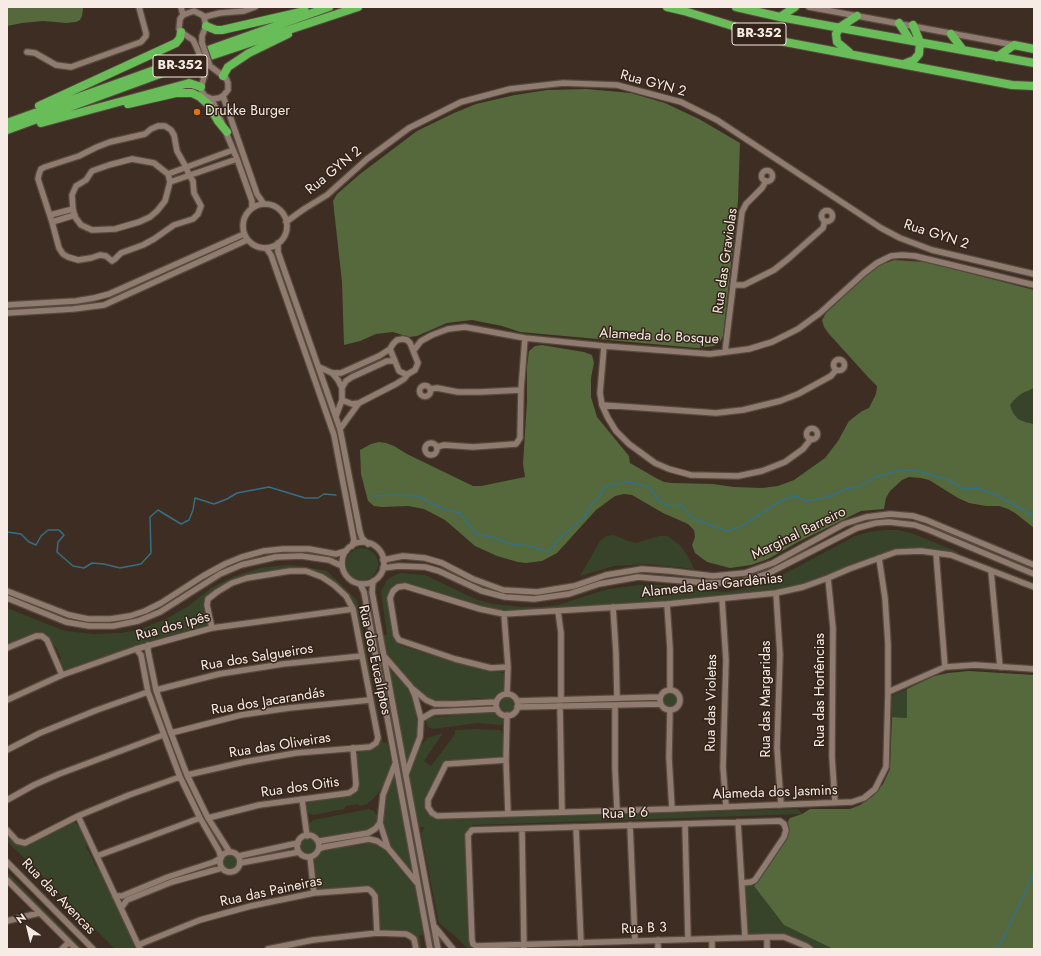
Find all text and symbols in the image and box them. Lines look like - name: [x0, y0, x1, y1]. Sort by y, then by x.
- road number: BR-352: [732, 23, 786, 45]
- road number: BR-352: [153, 55, 207, 77]
- street label: Rua GYN 2: [618, 67, 688, 101]
- place label: Drukke Burger: [205, 104, 290, 120]
- marker: Drukke Burger: [192, 107, 202, 117]
- street label: Rua GYN 2: [303, 143, 365, 199]
- street label: Rua das Graviolas: [710, 207, 742, 315]
- street label: Rua GYN 2: [901, 217, 971, 253]
- street label: Alameda do Bosque: [599, 325, 719, 349]
- street label: Marginal Barreiro: [749, 504, 849, 564]
- street label: Alameda das Gardênias: [641, 570, 783, 602]
- street label: Rua dos Eucalíptos: [354, 604, 394, 716]
- street label: Rua dos Ipês: [134, 609, 212, 645]
- street label: Rua das Hortências: [813, 633, 829, 747]
- street label: Rua dos Salgueiros: [200, 641, 314, 675]
- street label: Rua das Margaridas: [759, 641, 775, 757]
- street label: Rua das Violetas: [703, 654, 721, 752]
- street label: Rua dos Jacarandás: [210, 685, 326, 719]
- street label: Rua das Oliveiras: [228, 730, 332, 762]
- street label: Rua dos Oitis: [260, 774, 340, 802]
- street label: Alameda dos Jasmins: [712, 782, 838, 804]
- street label: Rua B 6: [602, 805, 648, 823]
- street label: Rua das Avencas: [18, 856, 98, 938]
- street label: Rua das Paineiras: [219, 873, 323, 911]
- north arrow: [8, 908, 48, 948]
- text: N: [13, 909, 29, 927]
- street label: Rua B 3: [621, 920, 667, 938]

